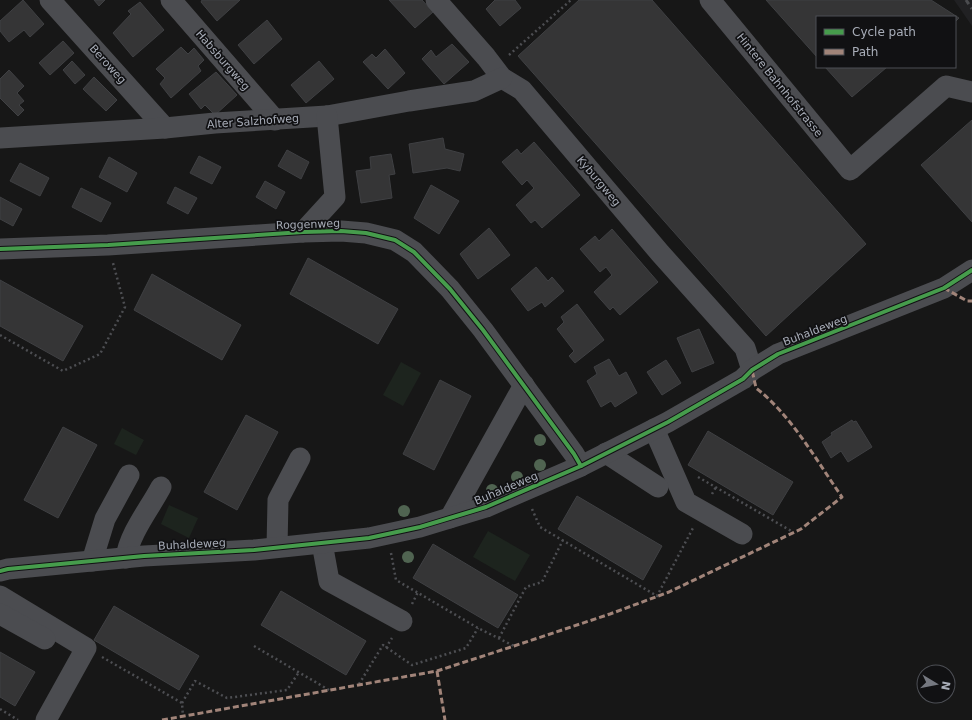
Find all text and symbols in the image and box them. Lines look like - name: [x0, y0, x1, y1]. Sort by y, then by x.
- legend: [816, 16, 956, 68]
- text: Cycle path: [852, 25, 916, 39]
- street label: Habsburgweg: [193, 27, 252, 93]
- street label: Hintere Bahnhofstrasse: [734, 31, 825, 140]
- street label: Beroweg: [87, 42, 129, 87]
- text: Path: [852, 45, 878, 59]
- street label: Alter Salzhofweg: [207, 112, 300, 131]
- street label: Kyburgweg: [574, 154, 623, 209]
- street label: Roggenweg: [276, 217, 340, 232]
- street label: Buhaldeweg: [781, 312, 849, 349]
- street label: Buhaldeweg: [472, 469, 540, 508]
- street label: Buhaldeweg: [158, 536, 226, 553]
- north arrow: [916, 664, 956, 704]
- text: N: [938, 680, 953, 691]

